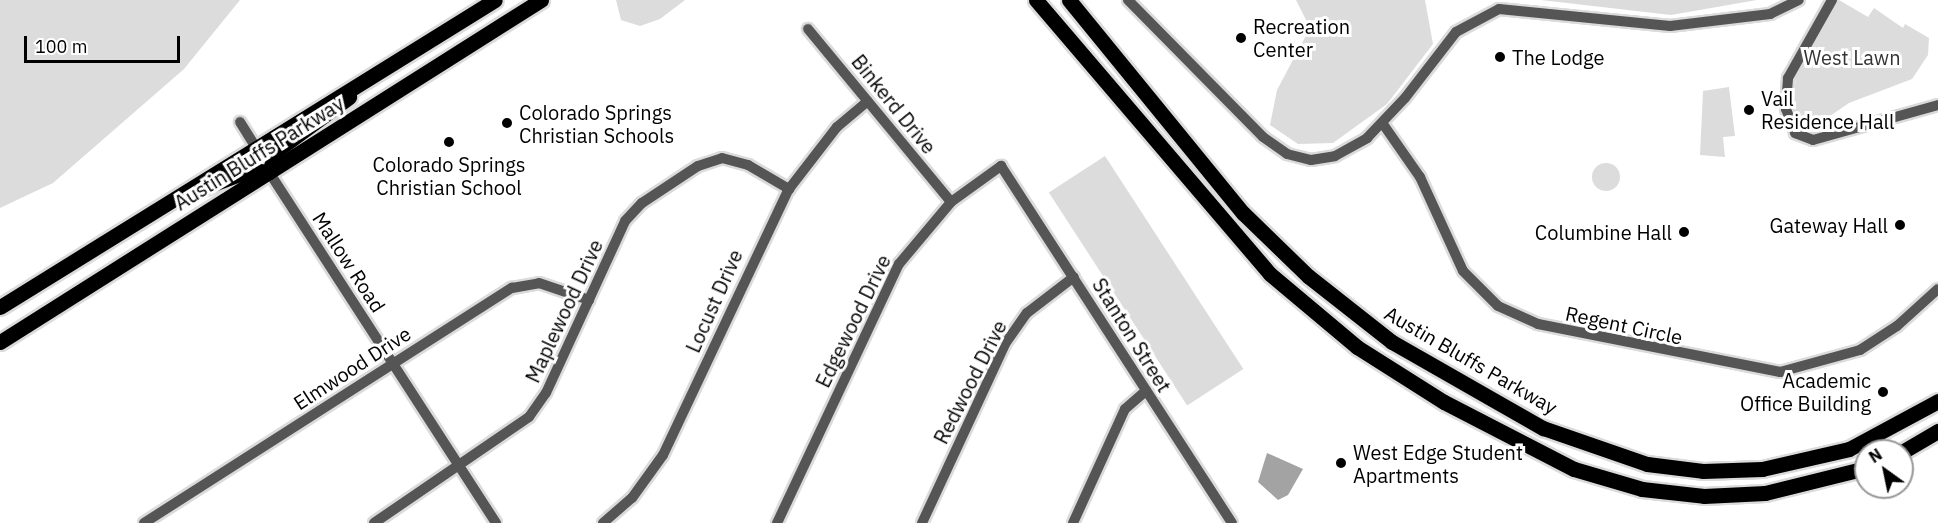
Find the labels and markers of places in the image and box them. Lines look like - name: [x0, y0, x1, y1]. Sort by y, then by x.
- place label: Recreation Center: [1253, 14, 1350, 61]
- marker: Recreation Center: [1234, 31, 1248, 45]
- place label: The Lodge: [1512, 45, 1605, 69]
- marker: The Lodge: [1493, 50, 1507, 64]
- place label: Vail Residence Hall: [1761, 86, 1894, 133]
- place label: Colorado Springs Christian Schools: [519, 100, 674, 147]
- marker: Vail Residence Hall: [1742, 103, 1756, 117]
- marker: Colorado Springs Christian Schools: [500, 116, 514, 130]
- marker: Colorado Springs Christian School: [442, 135, 456, 149]
- place label: Colorado Springs Christian School: [373, 152, 525, 199]
- place label: Gateway Hall: [1770, 213, 1888, 237]
- marker: Gateway Hall: [1893, 218, 1907, 232]
- place label: Columbine Hall: [1535, 220, 1672, 244]
- marker: Columbine Hall: [1677, 225, 1691, 239]
- place label: Academic Office Building: [1740, 368, 1871, 415]
- marker: Academic Office Building: [1876, 385, 1890, 399]
- place label: West Edge Student Apartments: [1353, 440, 1523, 487]
- marker: West Edge Student Apartments: [1334, 456, 1348, 470]

